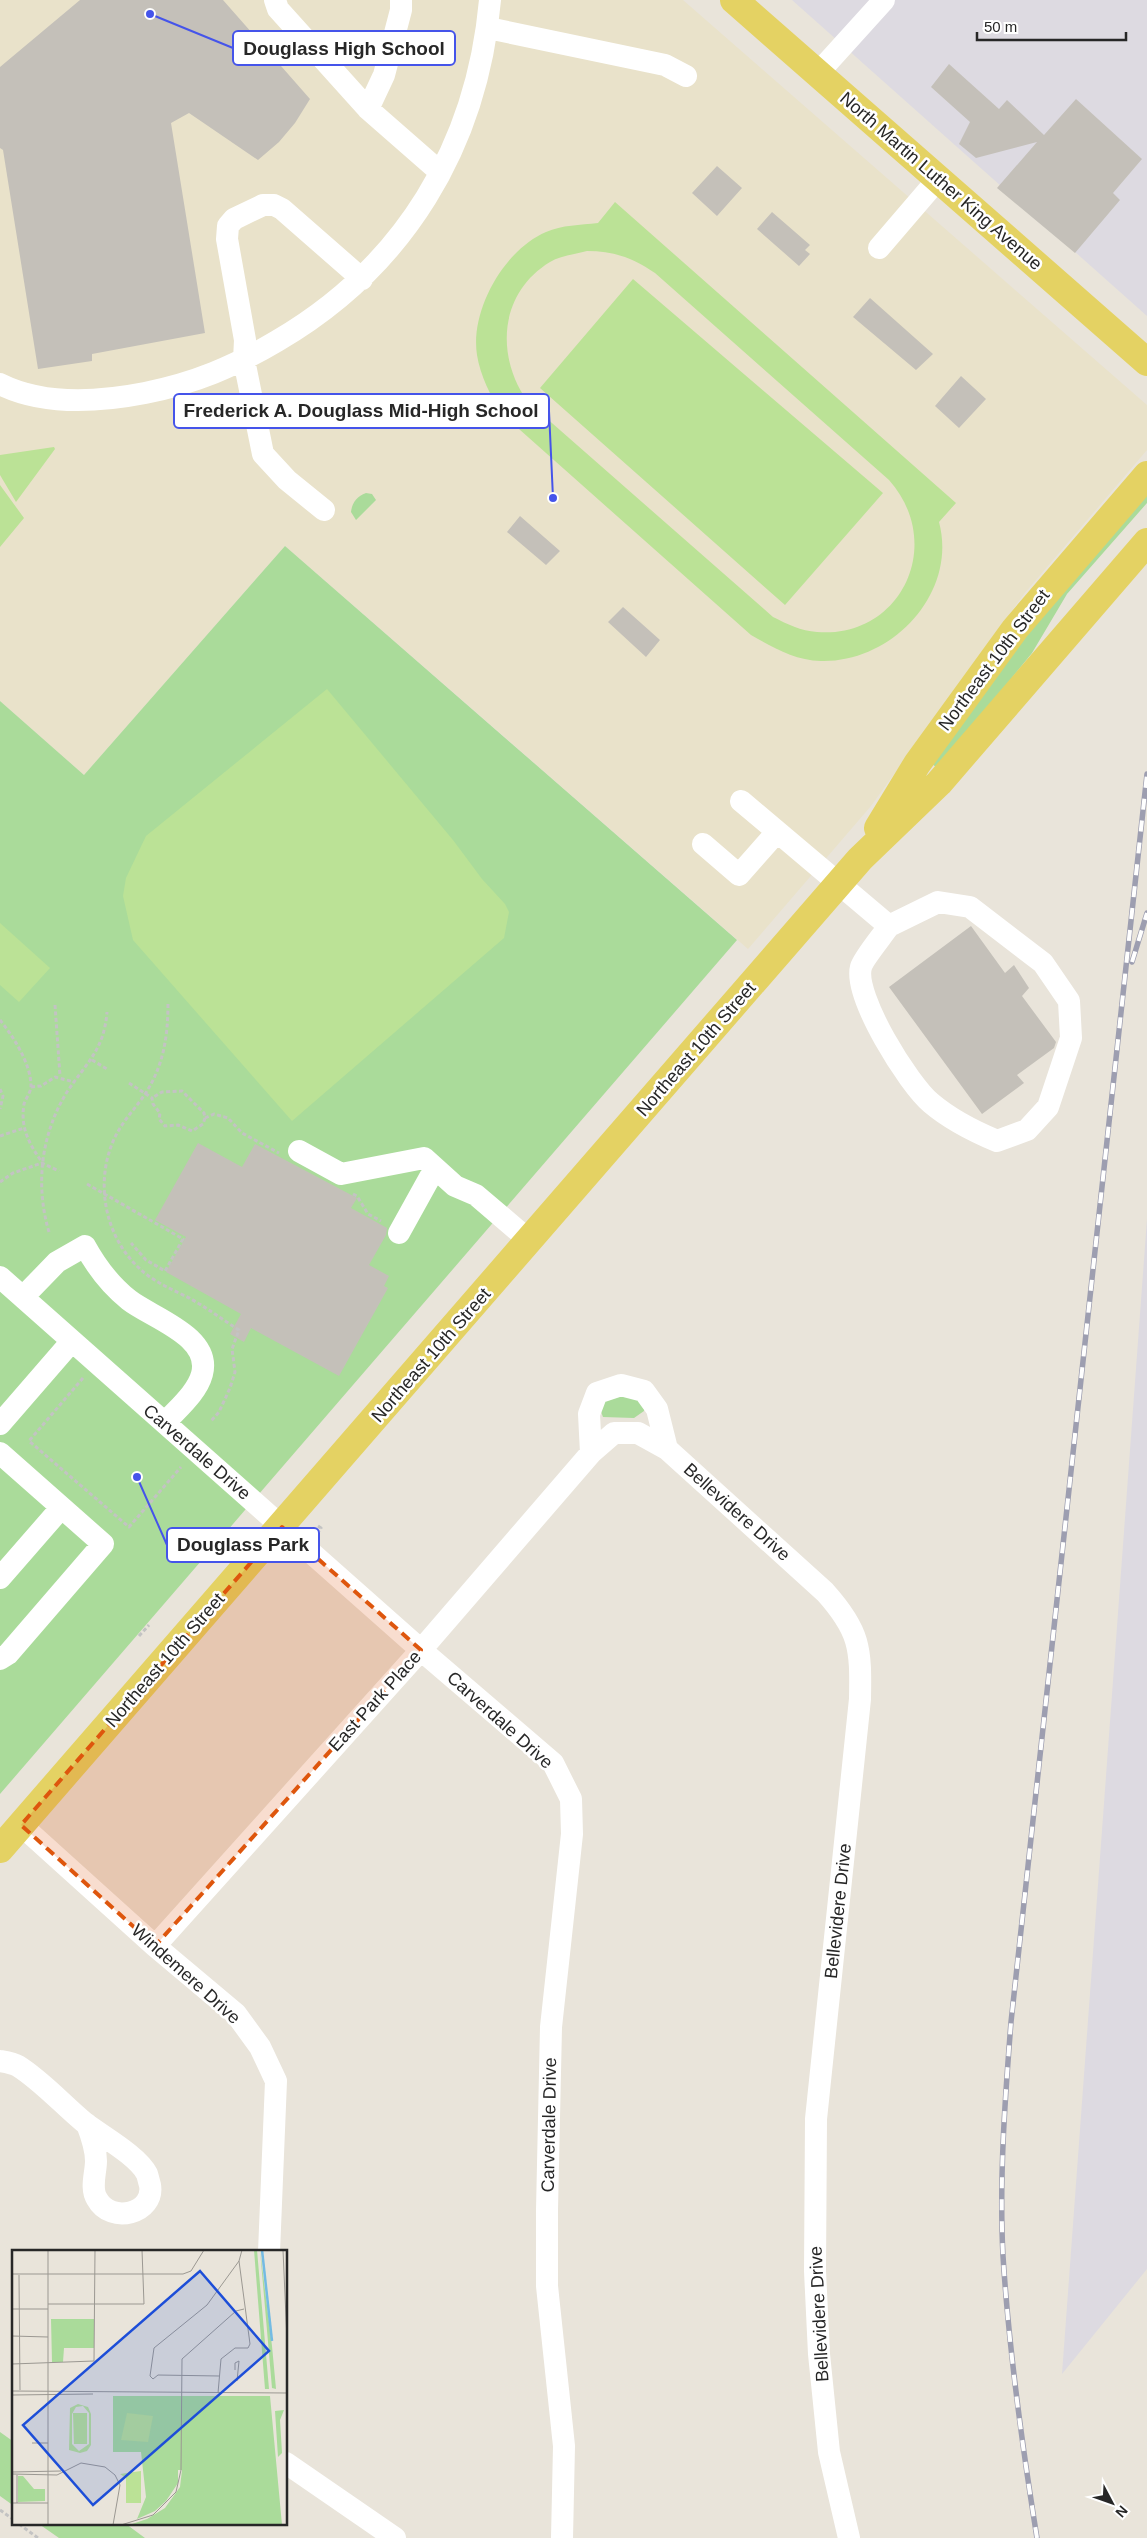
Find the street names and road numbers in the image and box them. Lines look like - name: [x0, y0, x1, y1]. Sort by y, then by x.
- street label: North Martin Luther King Avenue: [836, 88, 1046, 274]
- street label: Northeast 10th Street: [935, 586, 1053, 734]
- street label: Northeast 10th Street: [632, 978, 760, 1120]
- street label: Northeast 10th Street: [367, 1284, 495, 1426]
- street label: Carverdale Drive: [139, 1400, 255, 1504]
- street label: Bellevidere Drive: [680, 1459, 794, 1565]
- street label: Northeast 10th Street: [101, 1589, 229, 1731]
- street label: East Park Place: [325, 1647, 425, 1755]
- street label: Carverdale Drive: [443, 1667, 557, 1773]
- street label: Bellevidere Drive: [821, 1842, 855, 1980]
- street label: Windemere Drive: [128, 1920, 244, 2028]
- street label: Carverdale Drive: [538, 2057, 560, 2193]
- street label: Bellevidere Drive: [805, 2246, 833, 2382]

